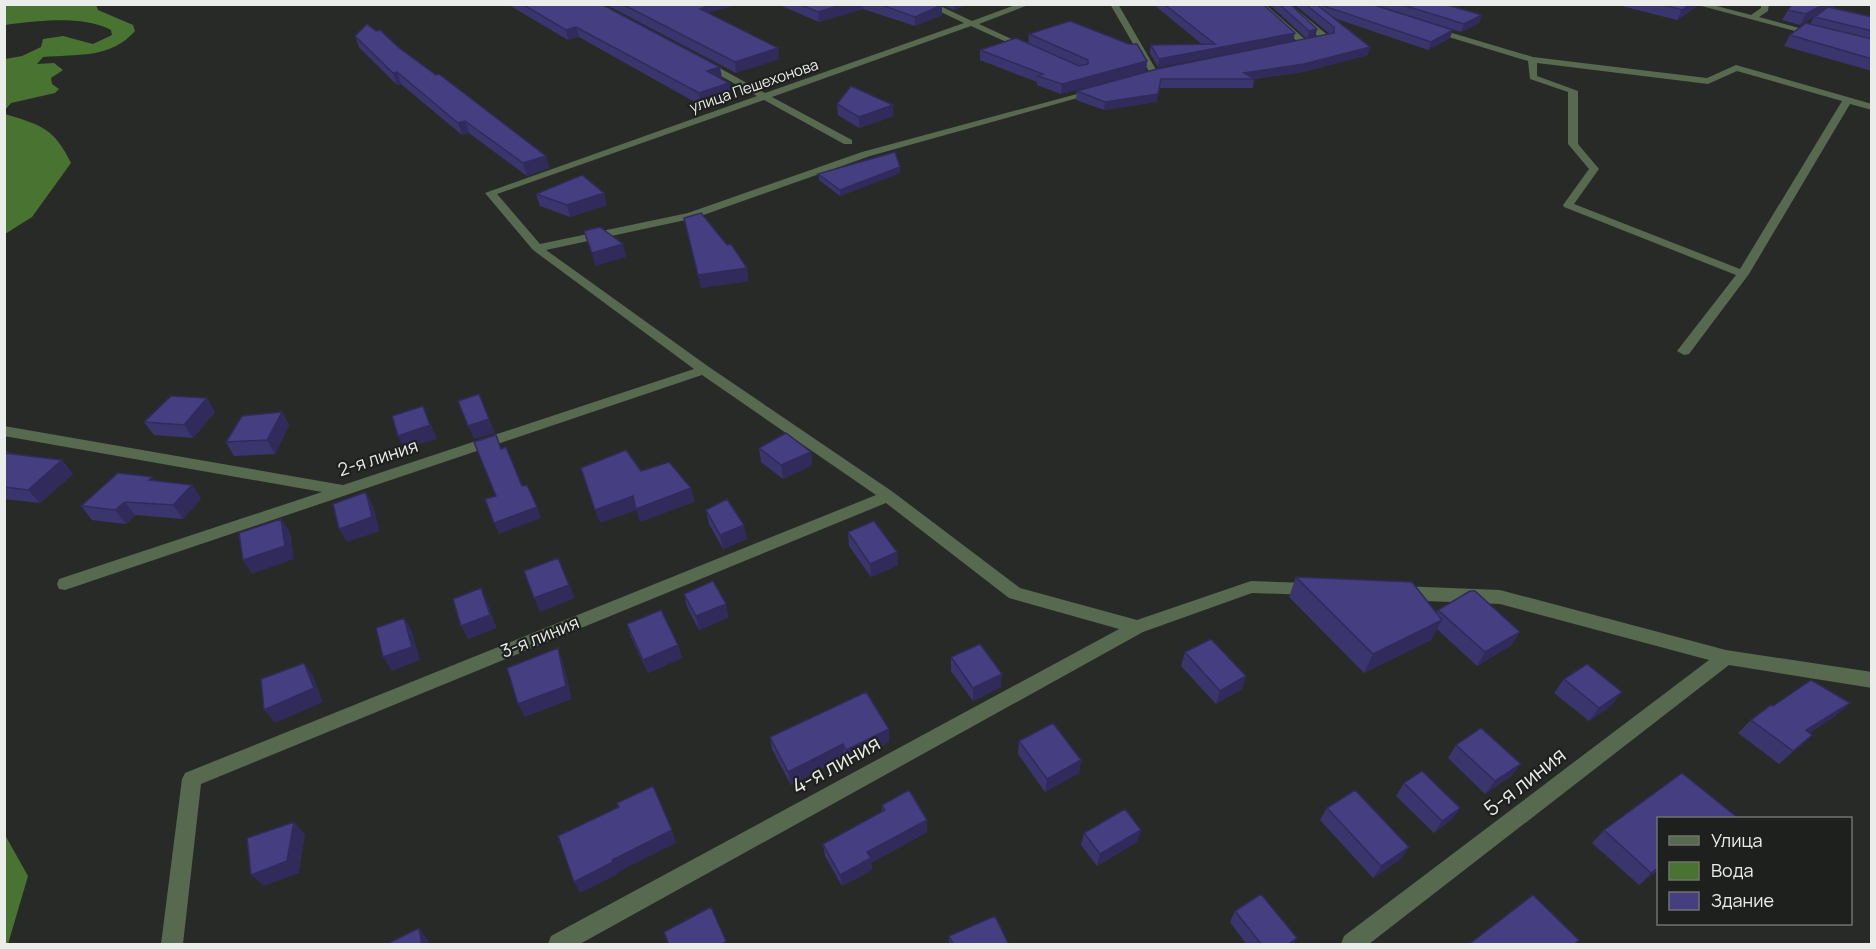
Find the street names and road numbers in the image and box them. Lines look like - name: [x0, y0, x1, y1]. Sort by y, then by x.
- street label: улица Пешехонова: [687, 54, 821, 117]
- street label: 2-я линия: [335, 433, 421, 481]
- street label: 3-я линия: [497, 609, 582, 663]
- street label: 4-я линия: [786, 728, 885, 800]
- street label: 5-я линия: [1478, 740, 1571, 822]

